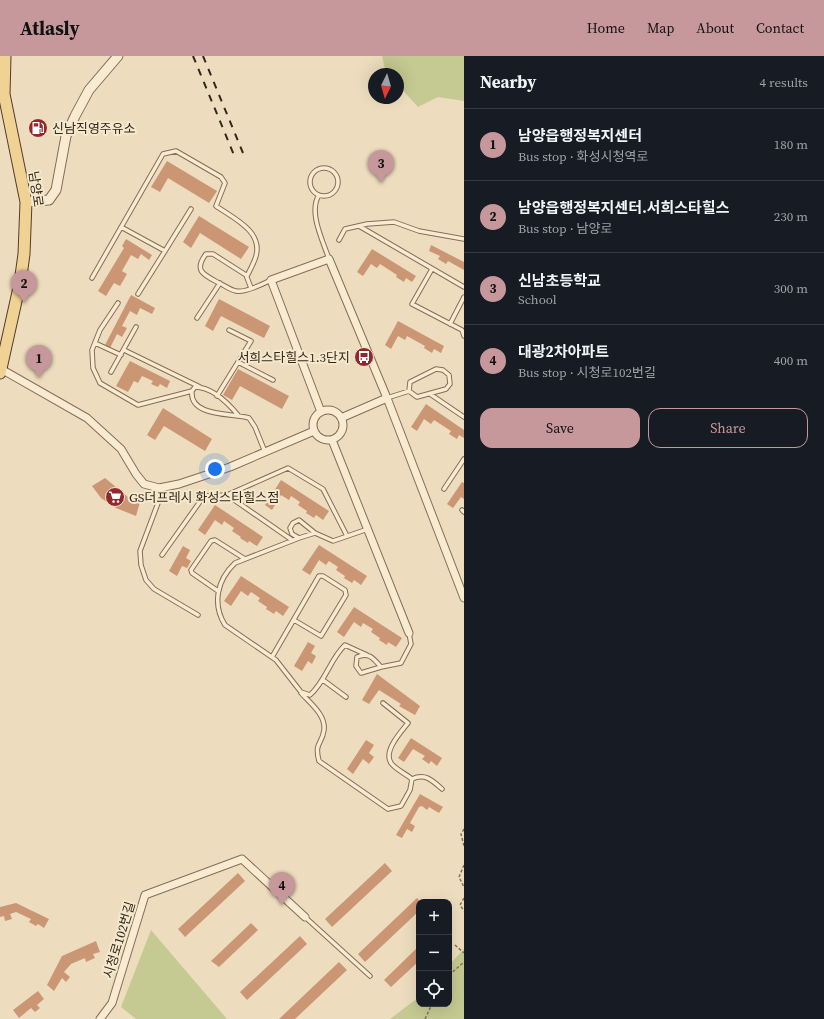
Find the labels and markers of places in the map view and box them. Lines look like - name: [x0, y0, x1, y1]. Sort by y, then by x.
- fuel station icon: 신남직영주유소: [27, 117, 49, 139]
- place label: 신남직영주유소: [52, 120, 136, 137]
- pin: 3: [368, 150, 394, 183]
- pin: 2: [11, 270, 37, 303]
- pin: 1: [26, 345, 52, 378]
- bus stop icon: 서희스타힐스1.3단지: [353, 346, 375, 368]
- place label: 서희스타힐스1.3단지: [237, 349, 350, 366]
- supermarket icon: GS더프레시 화성스타힐스점: [104, 486, 126, 508]
- place label: GS더프레시 화성스타힐스점: [129, 489, 279, 506]
- pin: 4: [269, 872, 295, 905]

